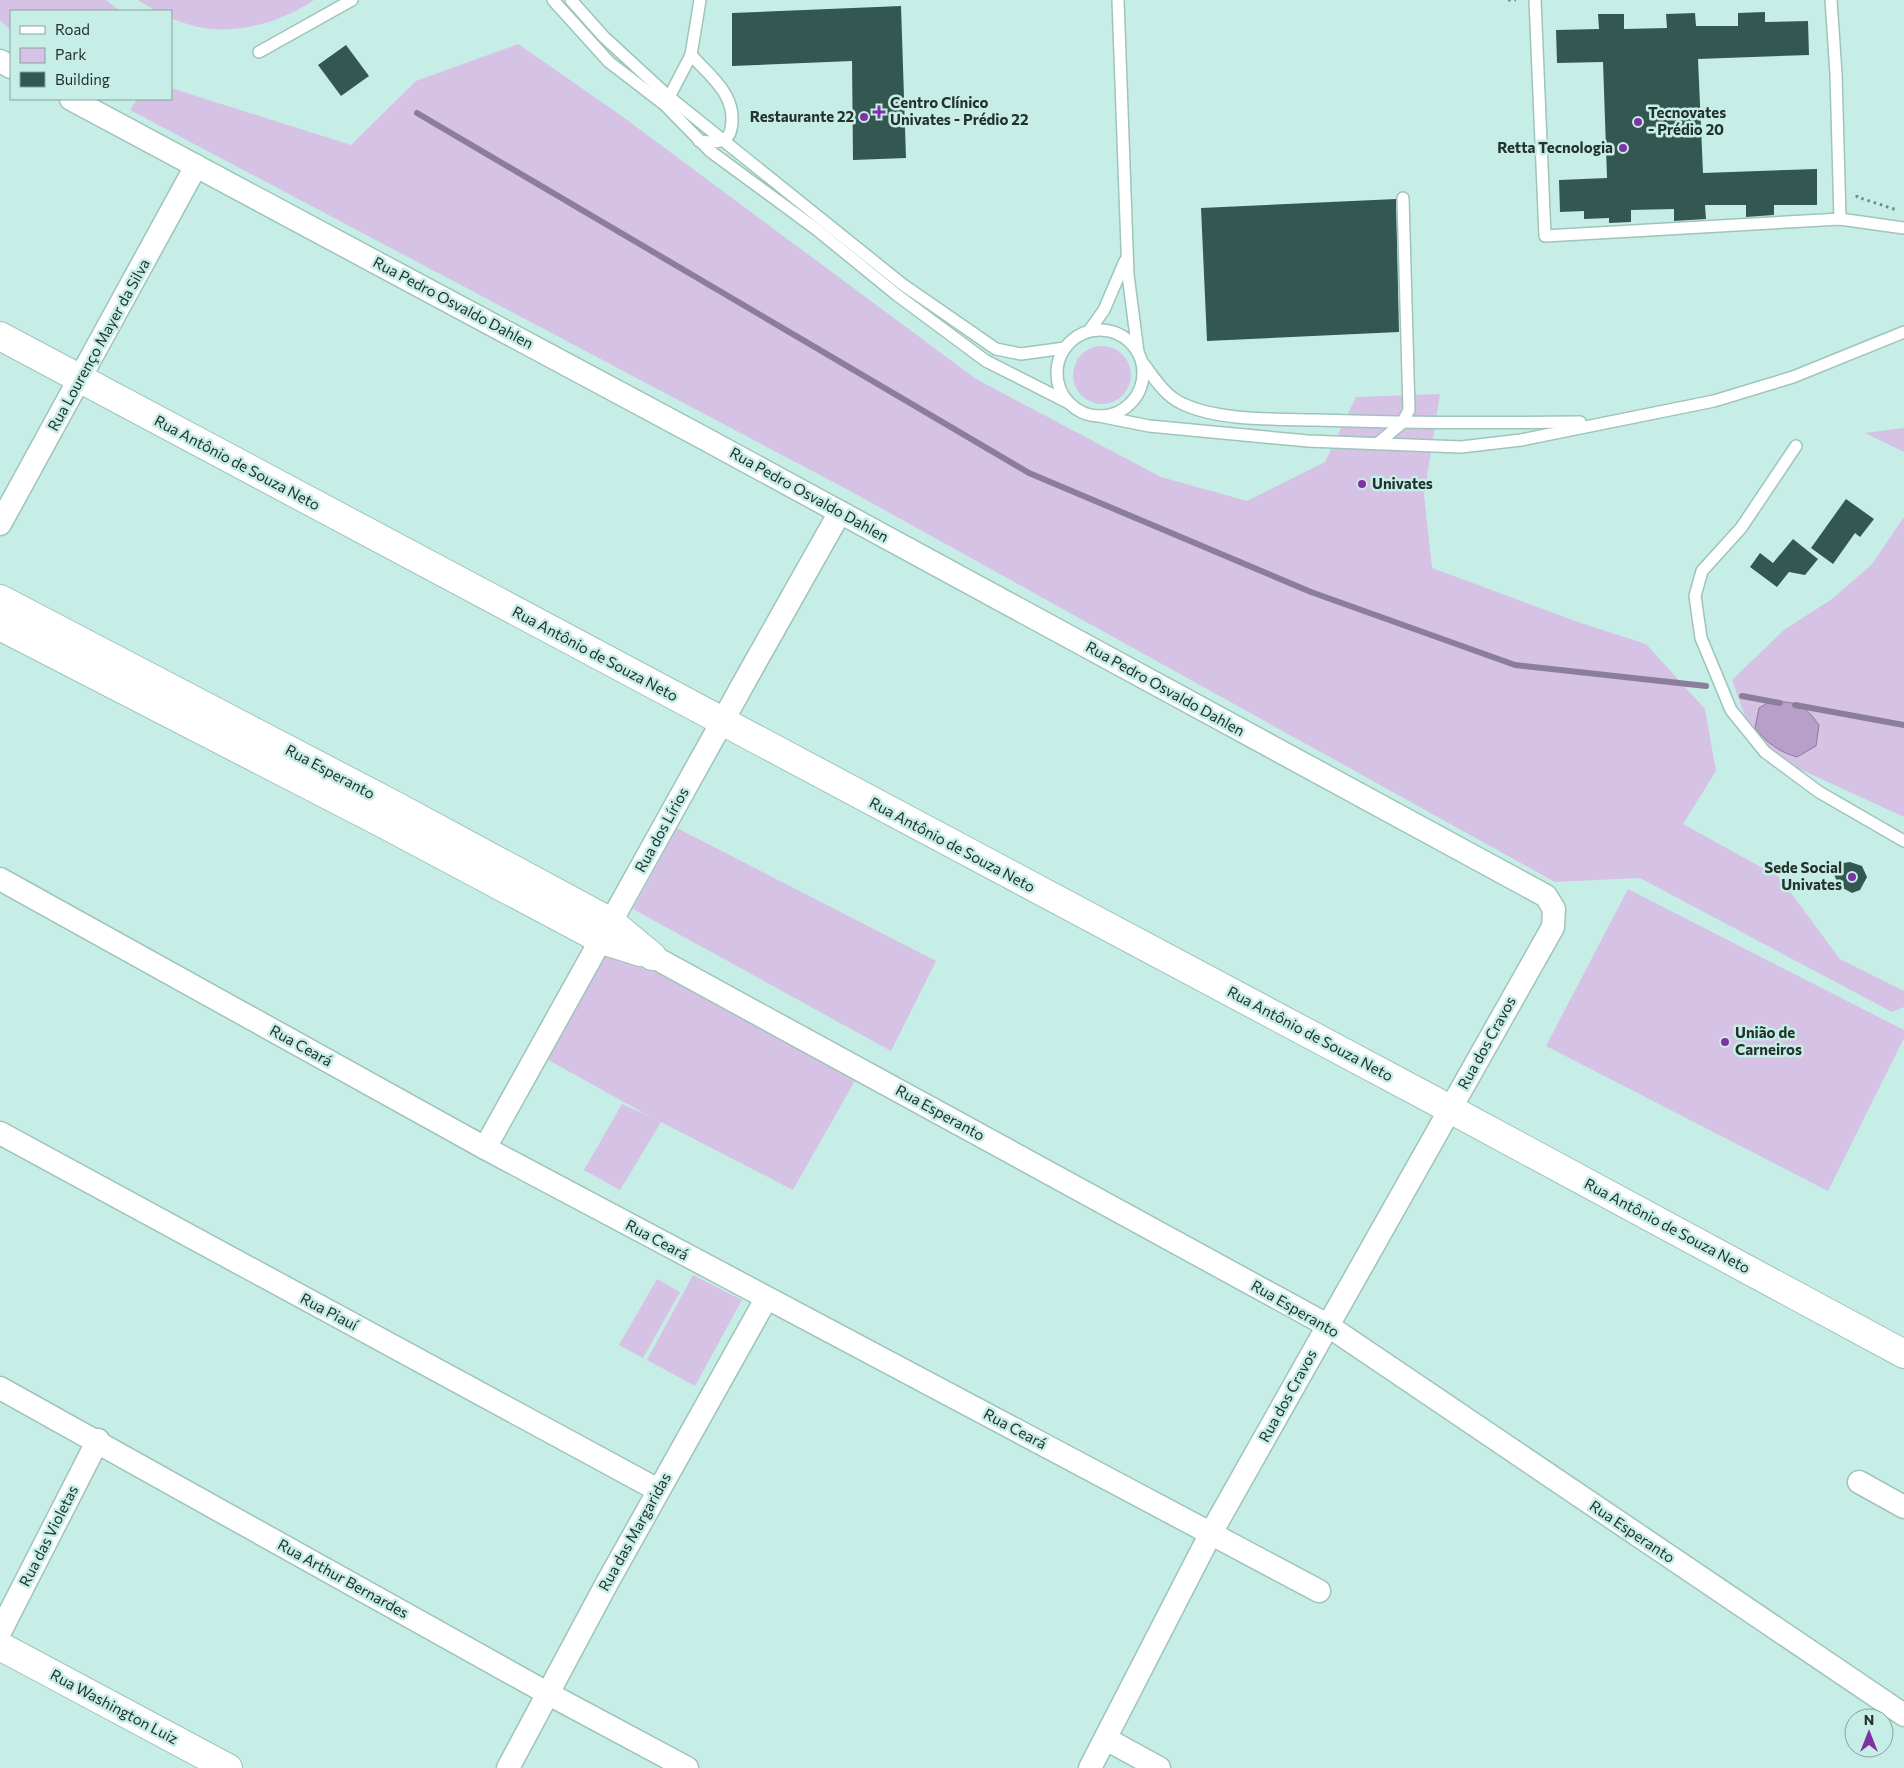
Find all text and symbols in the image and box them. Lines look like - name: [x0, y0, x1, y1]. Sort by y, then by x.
- legend: [10, 10, 172, 100]
- text: Road: [55, 20, 90, 38]
- text: Park: [55, 45, 86, 63]
- text: Building: [55, 70, 110, 88]
- place label: Centro Clínico Univates - Prédio 22: [890, 93, 1028, 128]
- place label: Tecnovates - Prédio 20: [1648, 103, 1726, 138]
- marker: Centro Clínico Univates - Prédio 22: [872, 105, 886, 119]
- place label: Restaurante 22: [750, 107, 854, 125]
- marker: Restaurante 22: [858, 111, 870, 123]
- marker: Tecnovates - Prédio 20: [1632, 116, 1644, 128]
- place label: Retta Tecnologia: [1497, 138, 1613, 156]
- marker: Retta Tecnologia: [1617, 142, 1629, 154]
- street label: Rua Pedro Osvaldo Dahlen: [370, 252, 537, 352]
- street label: Rua Lourenço Mayer da Silva: [43, 255, 153, 434]
- street label: Rua Antônio de Souza Neto: [151, 411, 323, 514]
- street label: Rua Pedro Osvaldo Dahlen: [727, 443, 892, 545]
- place label: Univates: [1372, 474, 1433, 492]
- marker: Univates: [1356, 478, 1368, 490]
- street label: Rua Antônio de Souza Neto: [509, 602, 681, 705]
- street label: Rua Pedro Osvaldo Dahlen: [1083, 637, 1248, 739]
- street label: Rua Esperanto: [283, 740, 378, 802]
- street label: Rua dos Lírios: [630, 784, 692, 875]
- street label: Rua Antônio de Souza Neto: [866, 793, 1038, 896]
- place label: Sede Social Univates: [1764, 858, 1842, 893]
- marker: Sede Social Univates: [1846, 871, 1858, 883]
- street label: Rua Antônio de Souza Neto: [1224, 982, 1396, 1085]
- street label: Rua dos Cravos: [1453, 993, 1519, 1092]
- street label: Rua Ceará: [267, 1021, 336, 1070]
- place label: União de Carneiros: [1735, 1023, 1802, 1058]
- marker: União de Carneiros: [1719, 1036, 1731, 1048]
- street label: Rua Esperanto: [893, 1080, 988, 1144]
- street label: Rua Antônio de Souza Neto: [1581, 1174, 1753, 1277]
- street label: Rua Ceará: [623, 1215, 692, 1263]
- street label: Rua Esperanto: [1248, 1276, 1343, 1341]
- street label: Rua Piauí: [298, 1289, 362, 1334]
- street label: Rua dos Cravos: [1254, 1346, 1320, 1445]
- street label: Rua Ceará: [981, 1404, 1050, 1452]
- street label: Rua das Margaridas: [594, 1469, 674, 1594]
- street label: Rua das Violetas: [15, 1482, 81, 1589]
- street label: Rua Esperanto: [1587, 1496, 1679, 1566]
- street label: Rua Arthur Bernardes: [275, 1535, 412, 1622]
- street label: Rua Washington Luiz: [47, 1665, 181, 1747]
- north arrow: [1844, 1708, 1894, 1758]
- text: N: [1864, 1711, 1874, 1728]

